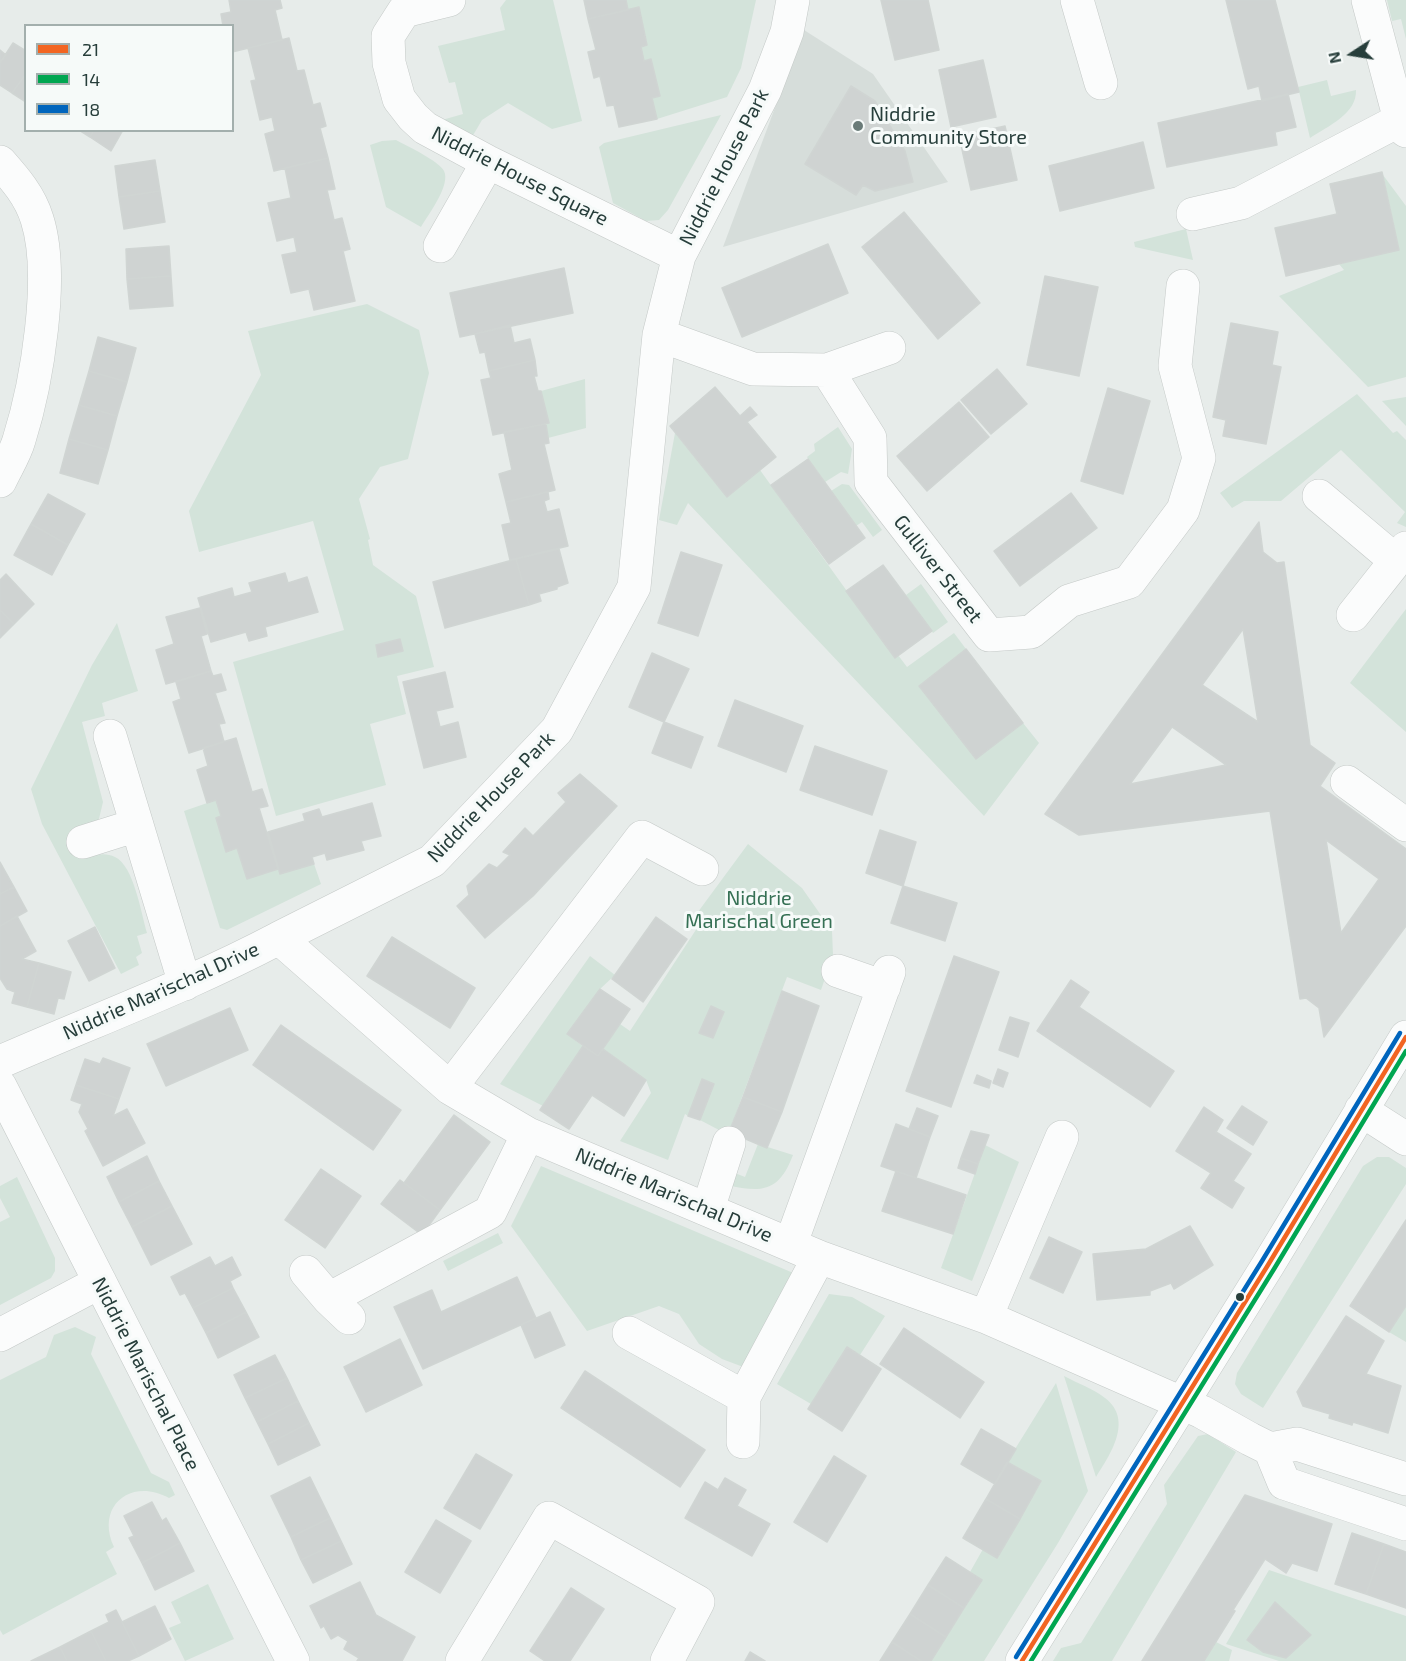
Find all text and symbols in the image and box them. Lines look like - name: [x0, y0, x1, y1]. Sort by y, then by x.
- legend: [24, 24, 234, 132]
- north arrow: [1322, 24, 1382, 84]
- text: 21: [82, 38, 99, 60]
- text: N: [1323, 50, 1344, 65]
- text: 14: [82, 68, 100, 90]
- street label: Niddrie House Park: [674, 85, 774, 249]
- text: 18: [82, 98, 100, 120]
- place label: Niddrie Community Store: [870, 102, 1027, 149]
- marker: Niddrie Community Store: [851, 119, 865, 133]
- street label: Niddrie House Square: [428, 121, 612, 231]
- street label: Gulliver Street: [889, 510, 987, 628]
- street label: Niddrie House Park: [422, 727, 560, 867]
- park label: Niddrie Marischal Green: [685, 886, 833, 933]
- street label: Niddrie Marischal Drive: [59, 937, 263, 1045]
- street label: Niddrie Marischal Drive: [572, 1143, 776, 1247]
- street label: Niddrie Marischal Place: [87, 1273, 205, 1475]
- unlabelled marker: [1234, 1291, 1246, 1303]

